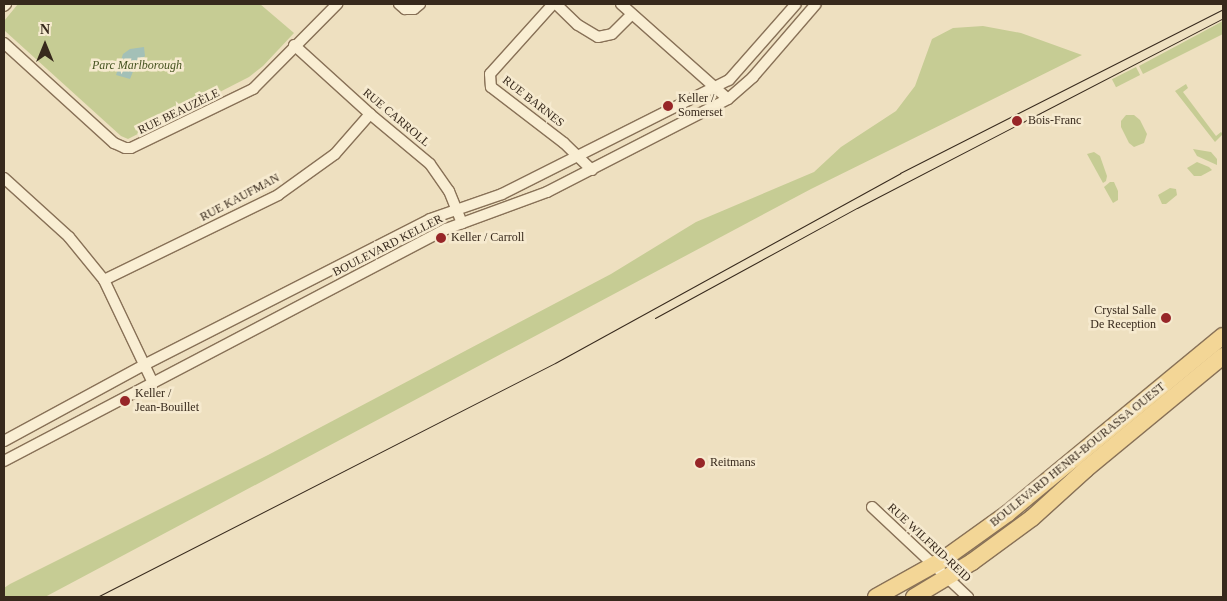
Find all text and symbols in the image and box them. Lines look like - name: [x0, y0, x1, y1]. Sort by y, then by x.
- north arrow: [20, 20, 70, 70]
- text: N: [40, 22, 50, 37]
- park label: Parc Marlborough: [92, 59, 182, 73]
- street label: RUE BARNES: [499, 73, 567, 131]
- street label: RUE BEAUZÈLE: [136, 86, 222, 138]
- street label: RUE CARROLL: [360, 86, 432, 150]
- place label: Keller / Somerset: [678, 92, 723, 120]
- marker: Keller / Somerset: [662, 100, 674, 112]
- marker: Bois-Franc: [1010, 114, 1024, 128]
- place label: Bois-Franc: [1028, 114, 1081, 128]
- street label: RUE KAUFMAN: [198, 171, 282, 225]
- street label: BOULEVARD KELLER: [331, 212, 445, 280]
- place label: Keller / Carroll: [451, 231, 524, 245]
- marker: Keller / Carroll: [435, 232, 447, 244]
- place label: Crystal Salle De Reception: [1090, 304, 1156, 332]
- marker: Crystal Salle De Reception: [1160, 312, 1172, 324]
- street label: BOULEVARD HENRI-BOURASSA OUEST: [987, 380, 1169, 530]
- place label: Keller / Jean-Bouillet: [135, 387, 199, 415]
- marker: Keller / Jean-Bouillet: [119, 395, 131, 407]
- place label: Reitmans: [710, 456, 755, 470]
- marker: Reitmans: [694, 457, 706, 469]
- street label: RUE WILFRID-REID: [884, 501, 974, 585]

